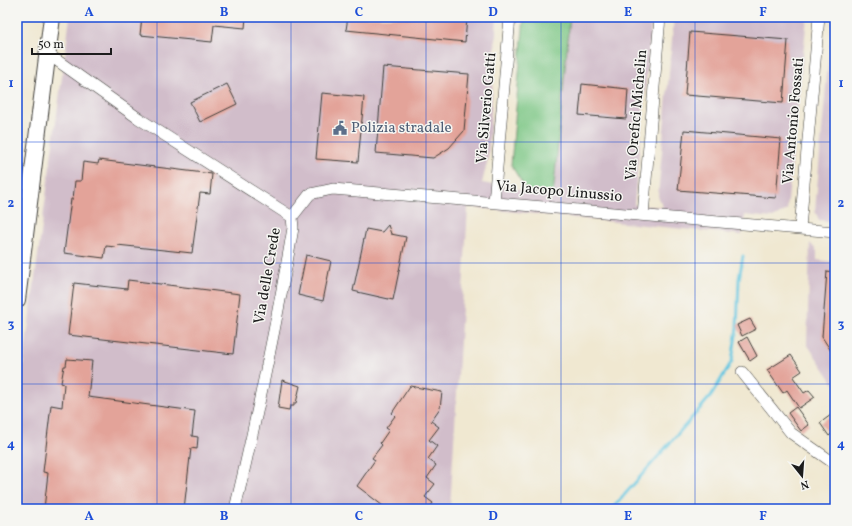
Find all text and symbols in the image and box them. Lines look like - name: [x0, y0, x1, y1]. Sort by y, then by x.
- text: A: [84, 4, 94, 22]
- text: B: [220, 4, 229, 22]
- text: C: [355, 4, 363, 22]
- text: D: [488, 4, 498, 22]
- text: E: [624, 4, 632, 22]
- text: F: [759, 4, 767, 22]
- scale bar: [32, 30, 111, 56]
- text: 50 m: [38, 37, 64, 53]
- street label: Via Orefici Michelin: [621, 49, 653, 181]
- street label: Via Silverio Gatti: [472, 52, 502, 164]
- street label: Via Antonio Fossati: [778, 57, 810, 185]
- text: 1: [8, 75, 14, 93]
- text: 1: [838, 75, 844, 93]
- place label: Polizia stradale: [351, 118, 452, 139]
- public building icon: Polizia stradale: [332, 120, 348, 136]
- street label: Via Jacopo Linussio: [495, 176, 623, 208]
- text: 2: [8, 195, 15, 213]
- text: 2: [838, 195, 845, 213]
- street label: Via delle Crede: [249, 226, 287, 326]
- text: 3: [8, 316, 15, 334]
- text: 3: [838, 316, 845, 334]
- text: 4: [7, 436, 15, 454]
- text: 4: [837, 436, 845, 454]
- north arrow: [782, 456, 822, 496]
- text: N: [798, 476, 811, 492]
- text: A: [84, 508, 94, 526]
- text: B: [220, 508, 229, 526]
- text: C: [355, 508, 363, 526]
- text: D: [488, 508, 498, 526]
- text: E: [624, 508, 632, 526]
- text: F: [759, 508, 767, 526]

